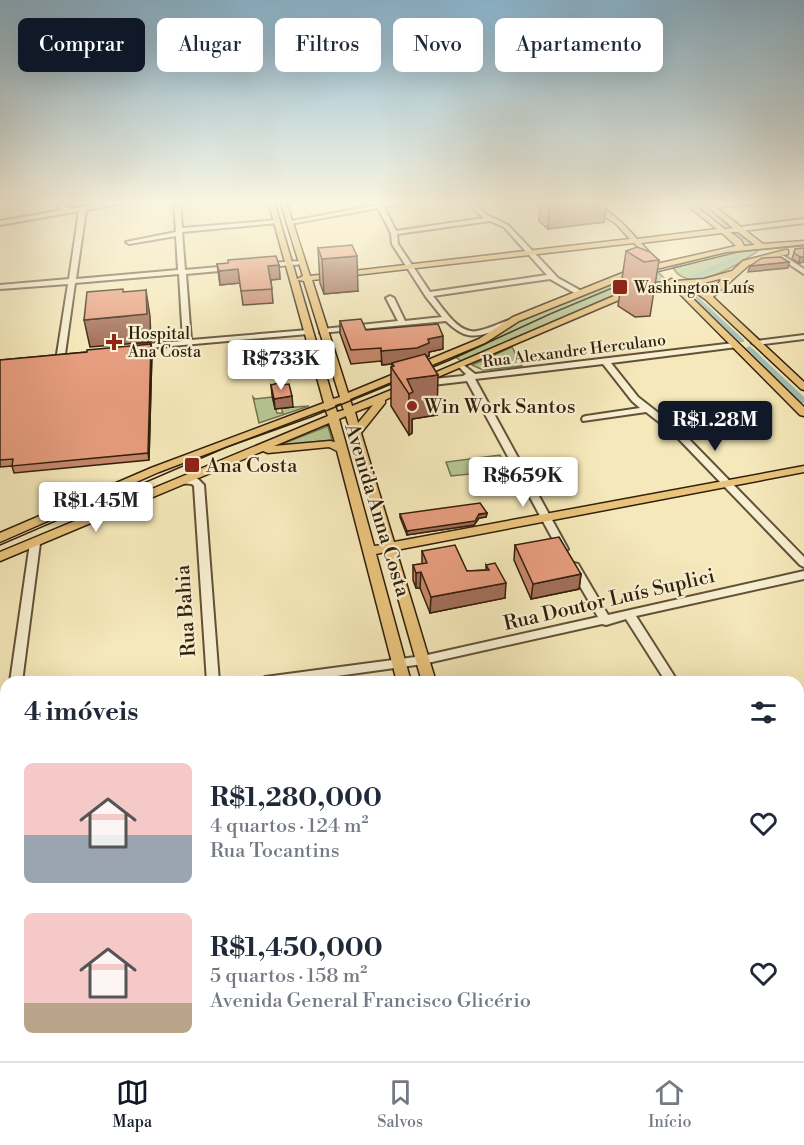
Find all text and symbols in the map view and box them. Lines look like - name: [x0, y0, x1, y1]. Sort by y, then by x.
- chip: Comprar: [18, 18, 145, 72]
- chip: Alugar: [157, 18, 263, 72]
- chip: Filtros: [275, 18, 381, 72]
- chip: Novo: [393, 18, 483, 72]
- chip: Apartamento: [495, 18, 663, 72]
- marker: Washington Luís: [611, 278, 629, 296]
- place label: Washington Luís: [633, 278, 755, 298]
- place label: Hospital Ana Costa: [127, 324, 202, 362]
- street label: Rua Alexandre Herculano: [481, 330, 667, 372]
- marker: Hospital Ana Costa: [105, 333, 123, 351]
- pin: R$733K: [232, 340, 330, 391]
- text: R$733K: [242, 347, 320, 372]
- place label: Win Work Santos: [423, 395, 575, 420]
- marker: Win Work Santos: [405, 399, 419, 413]
- pin: R$1.28M: [660, 401, 770, 452]
- text: R$1.28M: [672, 408, 758, 433]
- street label: Avenida Anna Costa: [338, 420, 415, 601]
- place label: Ana Costa: [205, 454, 298, 479]
- marker: Ana Costa: [183, 456, 201, 474]
- pin: R$659K: [474, 457, 572, 508]
- text: R$659K: [483, 464, 563, 489]
- pin: R$1.45M: [41, 482, 151, 533]
- text: R$1.45M: [53, 489, 139, 514]
- street label: Rua Bahia: [171, 563, 202, 658]
- street label: Rua Doutor Luís Suplici: [501, 564, 718, 637]
- text: 4 imóveis: [24, 696, 138, 728]
- icon: filters: [747, 696, 780, 729]
- text: R$1,280,000: [210, 782, 382, 814]
- icon: home: [72, 787, 144, 859]
- icon: heart: [747, 807, 780, 840]
- text: 4 quartos · 124 m²: [210, 814, 369, 839]
- text: Rua Tocantins: [210, 839, 339, 864]
- text: R$1,450,000: [210, 932, 383, 964]
- icon: home: [72, 937, 144, 1009]
- icon: heart: [747, 957, 780, 990]
- text: 5 quartos · 158 m²: [210, 964, 367, 989]
- text: Avenida General Francisco Glicério: [210, 989, 531, 1014]
- tab: Mapa: [113, 1076, 152, 1132]
- tab: Salvos: [377, 1076, 423, 1132]
- tab: Início: [648, 1076, 691, 1132]

